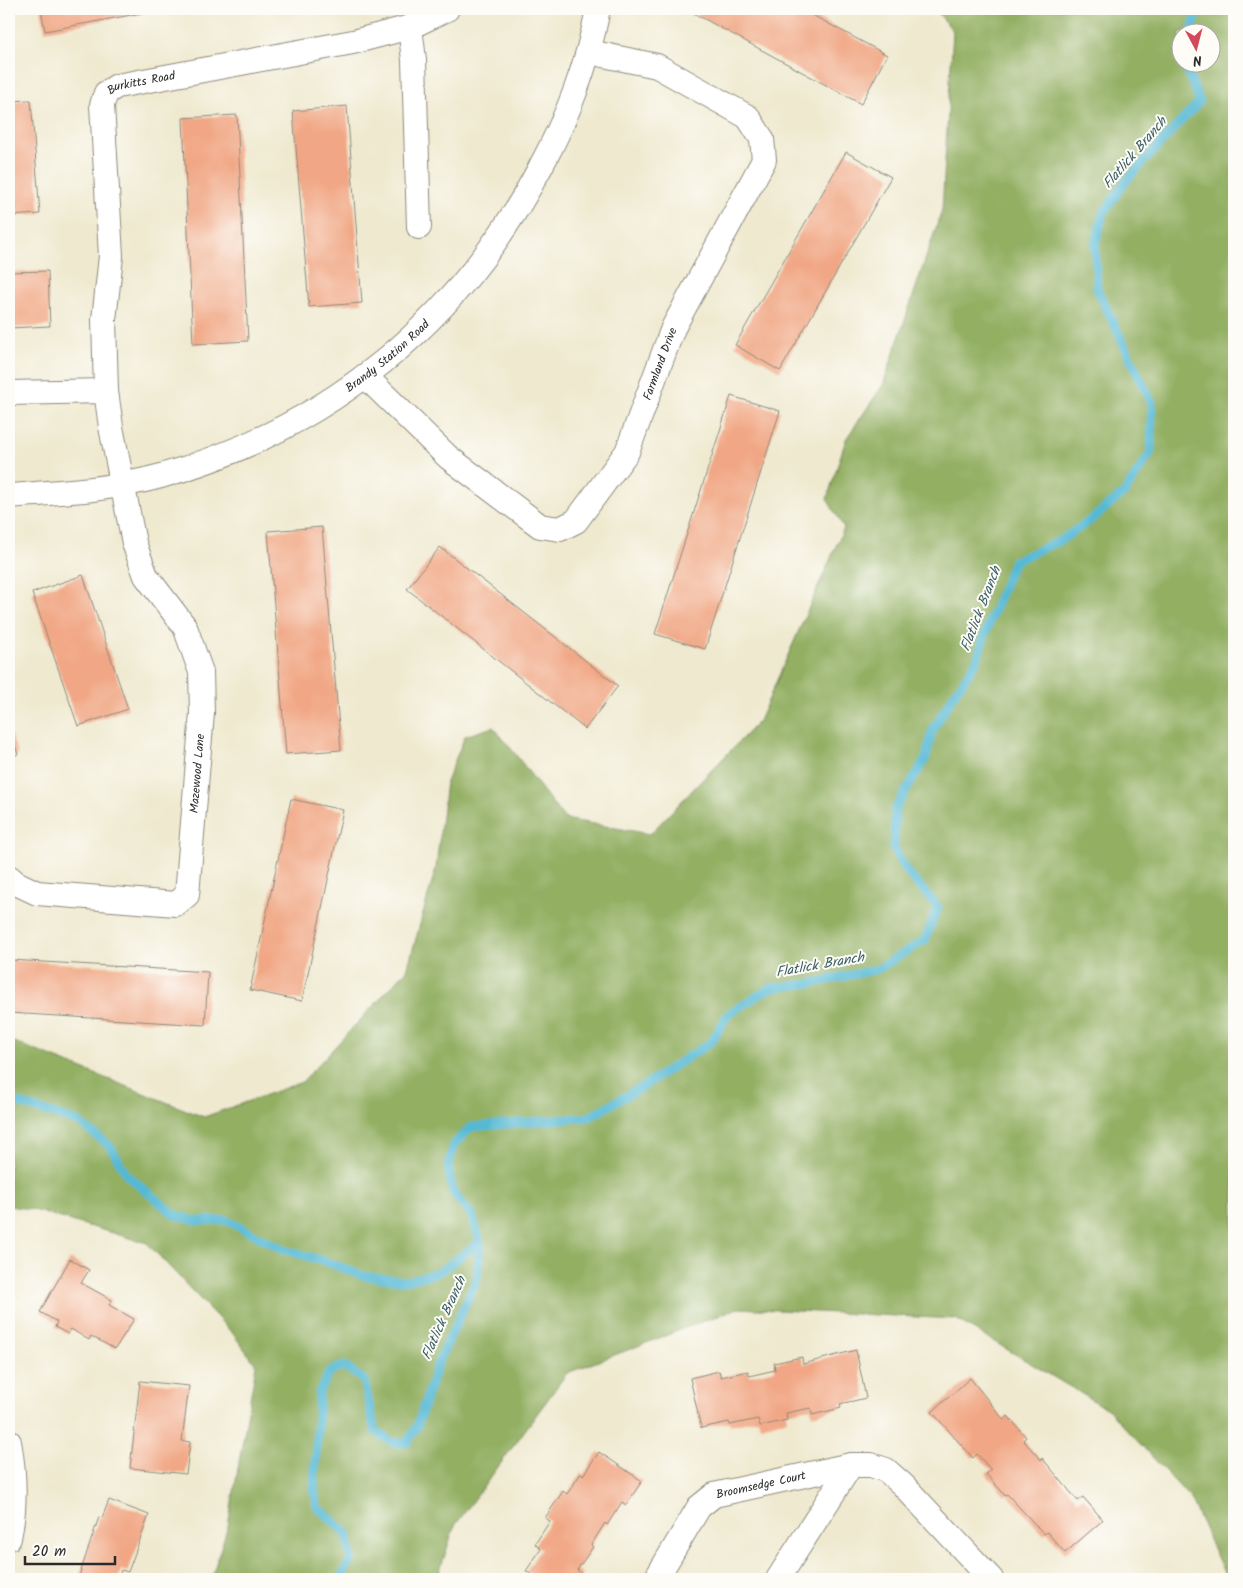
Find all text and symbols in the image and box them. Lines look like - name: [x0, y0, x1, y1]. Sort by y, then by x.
- north arrow: [1170, 22, 1220, 72]
- text: N: [1192, 48, 1203, 71]
- street label: Burkitts Road: [103, 66, 178, 100]
- water label: Flatlick Branch: [1097, 111, 1174, 194]
- street label: Brandy Station Road: [341, 314, 435, 397]
- street label: Farmland Drive: [638, 324, 682, 403]
- water label: Flatlick Branch: [955, 562, 1008, 655]
- street label: Mazewood Lane: [184, 733, 210, 814]
- water label: Flatlick Branch: [774, 946, 867, 984]
- water label: Flatlick Branch: [416, 1271, 473, 1363]
- street label: Broomsedge Court: [714, 1466, 808, 1504]
- scale bar: [25, 1533, 115, 1565]
- text: 20 m: [32, 1540, 66, 1564]

